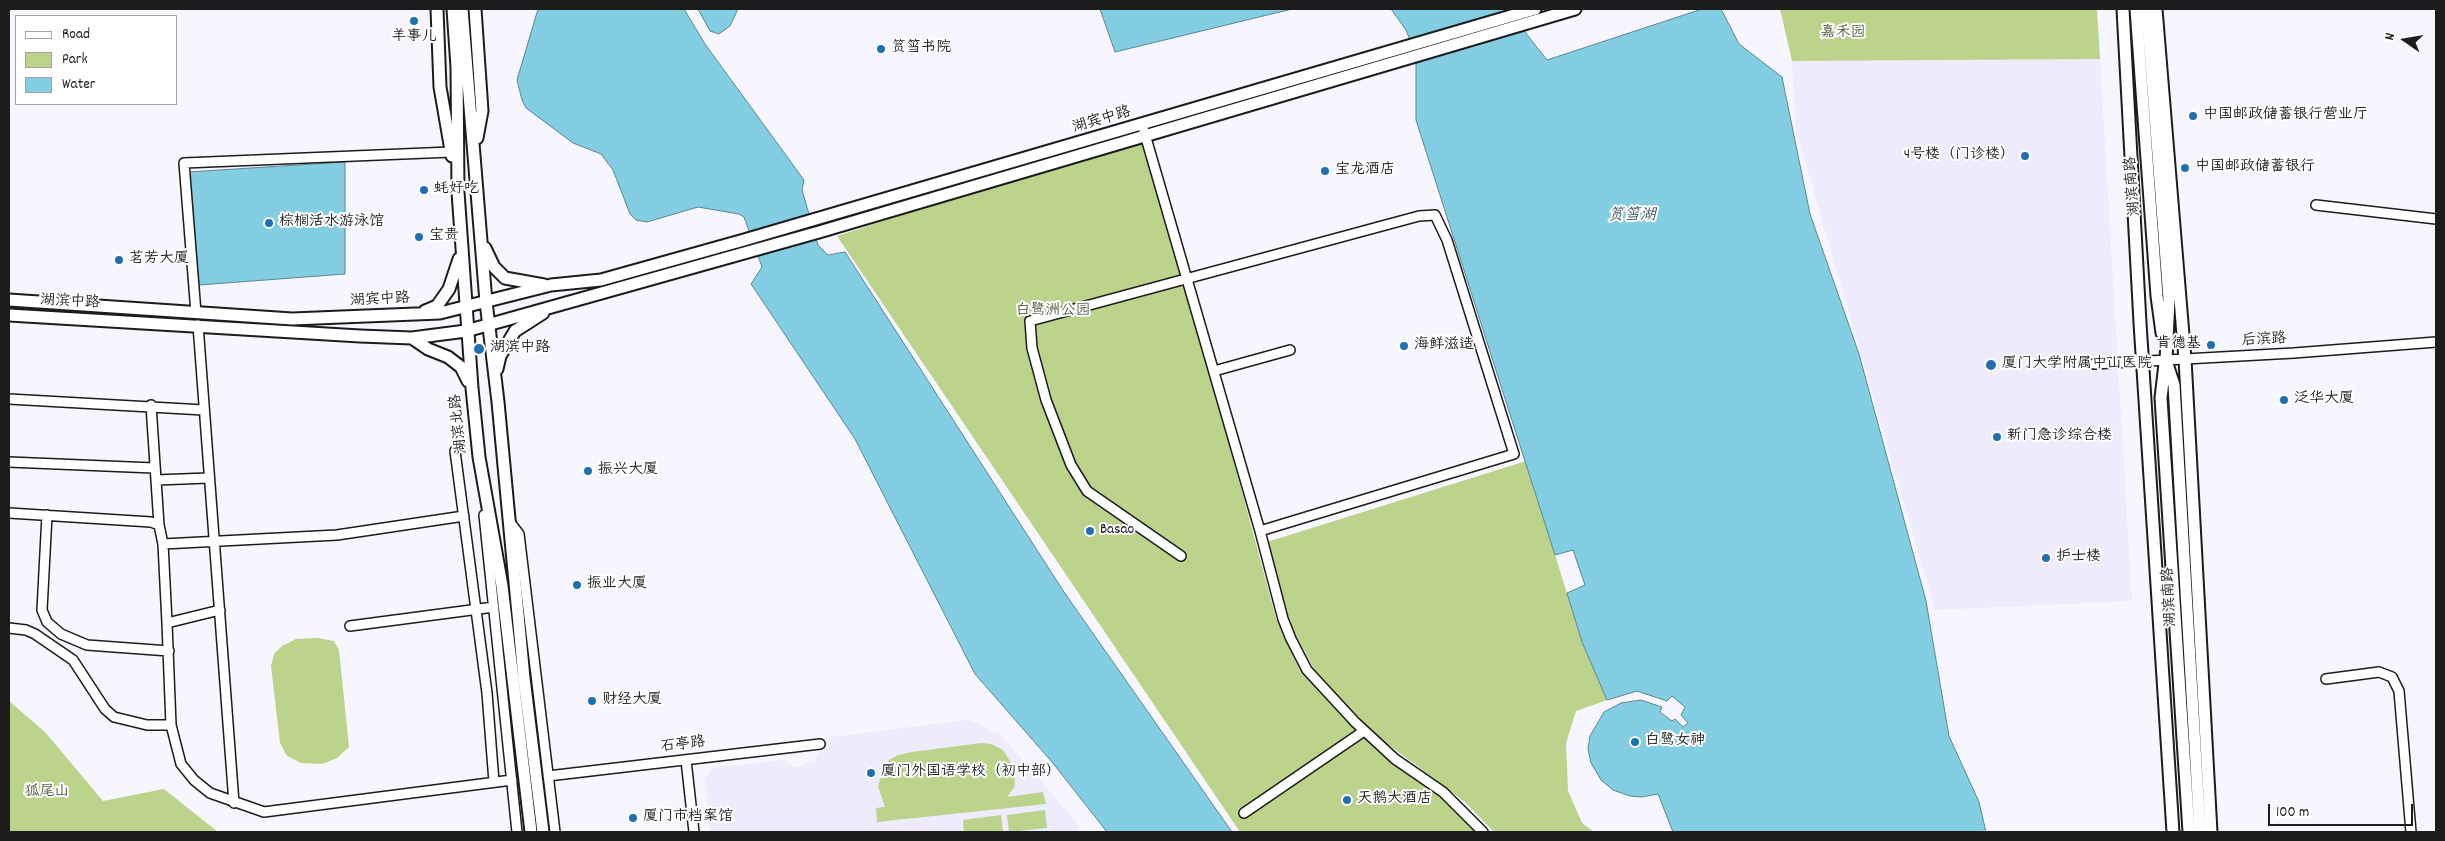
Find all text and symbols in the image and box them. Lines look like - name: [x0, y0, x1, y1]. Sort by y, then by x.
- legend: [15, 15, 178, 105]
- marker: 羊事儿: [408, 15, 420, 27]
- north arrow: [2380, 15, 2430, 65]
- text: Road: [62, 24, 90, 46]
- park label: 嘉禾园: [1821, 25, 1865, 43]
- place label: 羊事儿: [392, 29, 436, 47]
- text: N: [2380, 31, 2401, 42]
- place label: 筼筜书院: [891, 40, 951, 58]
- marker: 筼筜书院: [875, 43, 887, 55]
- text: Park: [62, 49, 88, 71]
- text: Water: [62, 74, 95, 96]
- street label: 湖宾中路: [1071, 104, 1133, 138]
- place label: 中国邮政储蓄银行营业厅: [2203, 107, 2368, 125]
- marker: 中国邮政储蓄银行营业厅: [2187, 110, 2199, 122]
- place label: 4号楼（门诊楼）: [1904, 147, 2015, 165]
- marker: 4号楼（门诊楼）: [2019, 150, 2031, 162]
- street label: 湖滨南路: [2123, 155, 2145, 217]
- place label: 中国邮政储蓄银行: [2195, 159, 2315, 177]
- place label: 宝龙酒店: [1335, 162, 1395, 180]
- marker: 中国邮政储蓄银行: [2179, 162, 2191, 174]
- marker: 宝龙酒店: [1319, 165, 1331, 177]
- place label: 蚝好吃: [434, 181, 479, 199]
- marker: 蚝好吃: [418, 184, 430, 196]
- water label: 筼筜湖: [1608, 207, 1656, 227]
- place label: 棕榈活水游泳馆: [279, 214, 384, 232]
- marker: 棕榈活水游泳馆: [263, 217, 275, 229]
- place label: 宝贵: [429, 228, 459, 246]
- marker: 宝贵: [413, 231, 425, 243]
- place label: 茗芳大厦: [129, 251, 189, 269]
- marker: 茗芳大厦: [113, 254, 125, 266]
- street label: 湖宾中路: [350, 290, 410, 312]
- street label: 湖滨中路: [40, 292, 100, 314]
- park label: 白鹭洲公园: [1016, 303, 1090, 321]
- street label: 后滨路: [2241, 331, 2287, 351]
- place label: 肯德基: [2156, 336, 2201, 354]
- place label: 海鲜滋造: [1414, 337, 1474, 355]
- marker: 肯德基: [2205, 339, 2217, 351]
- place label: 湖滨中路: [490, 340, 550, 358]
- marker: 海鲜滋造: [1398, 340, 1410, 352]
- marker: 湖滨中路: [472, 342, 486, 356]
- place label: 厦门大学附属中山医院: [2002, 356, 2152, 374]
- marker: 厦门大学附属中山医院: [1984, 358, 1998, 372]
- place label: 泛华大厦: [2294, 391, 2354, 409]
- street label: 湖滨北路: [448, 393, 472, 455]
- marker: 泛华大厦: [2278, 394, 2290, 406]
- place label: 新门急诊综合楼: [2007, 428, 2112, 446]
- marker: 新门急诊综合楼: [1991, 431, 2003, 443]
- place label: 振兴大厦: [598, 462, 658, 480]
- marker: 振兴大厦: [582, 465, 594, 477]
- place label: Basao: [1100, 522, 1134, 540]
- marker: Basao: [1084, 525, 1096, 537]
- place label: 护士楼: [2056, 549, 2101, 567]
- marker: 护士楼: [2040, 552, 2052, 564]
- street label: 湖滨南路: [2160, 567, 2182, 627]
- place label: 振业大厦: [587, 576, 647, 594]
- marker: 振业大厦: [571, 579, 583, 591]
- place label: 财经大厦: [602, 692, 662, 710]
- marker: 财经大厦: [586, 695, 598, 707]
- place label: 白鹭女神: [1645, 733, 1705, 751]
- street label: 石亭路: [660, 734, 706, 758]
- marker: 白鹭女神: [1629, 736, 1641, 748]
- place label: 厦门外国语学校（初中部）: [881, 764, 1061, 782]
- marker: 厦门外国语学校（初中部）: [865, 767, 877, 779]
- park label: 狐尾山: [25, 784, 69, 802]
- place label: 天鹅大酒店: [1357, 791, 1432, 809]
- marker: 天鹅大酒店: [1341, 794, 1353, 806]
- scale bar: [2270, 794, 2415, 826]
- text: 100 m: [2276, 802, 2309, 824]
- place label: 厦门市档案馆: [643, 809, 733, 827]
- marker: 厦门市档案馆: [627, 812, 639, 824]

